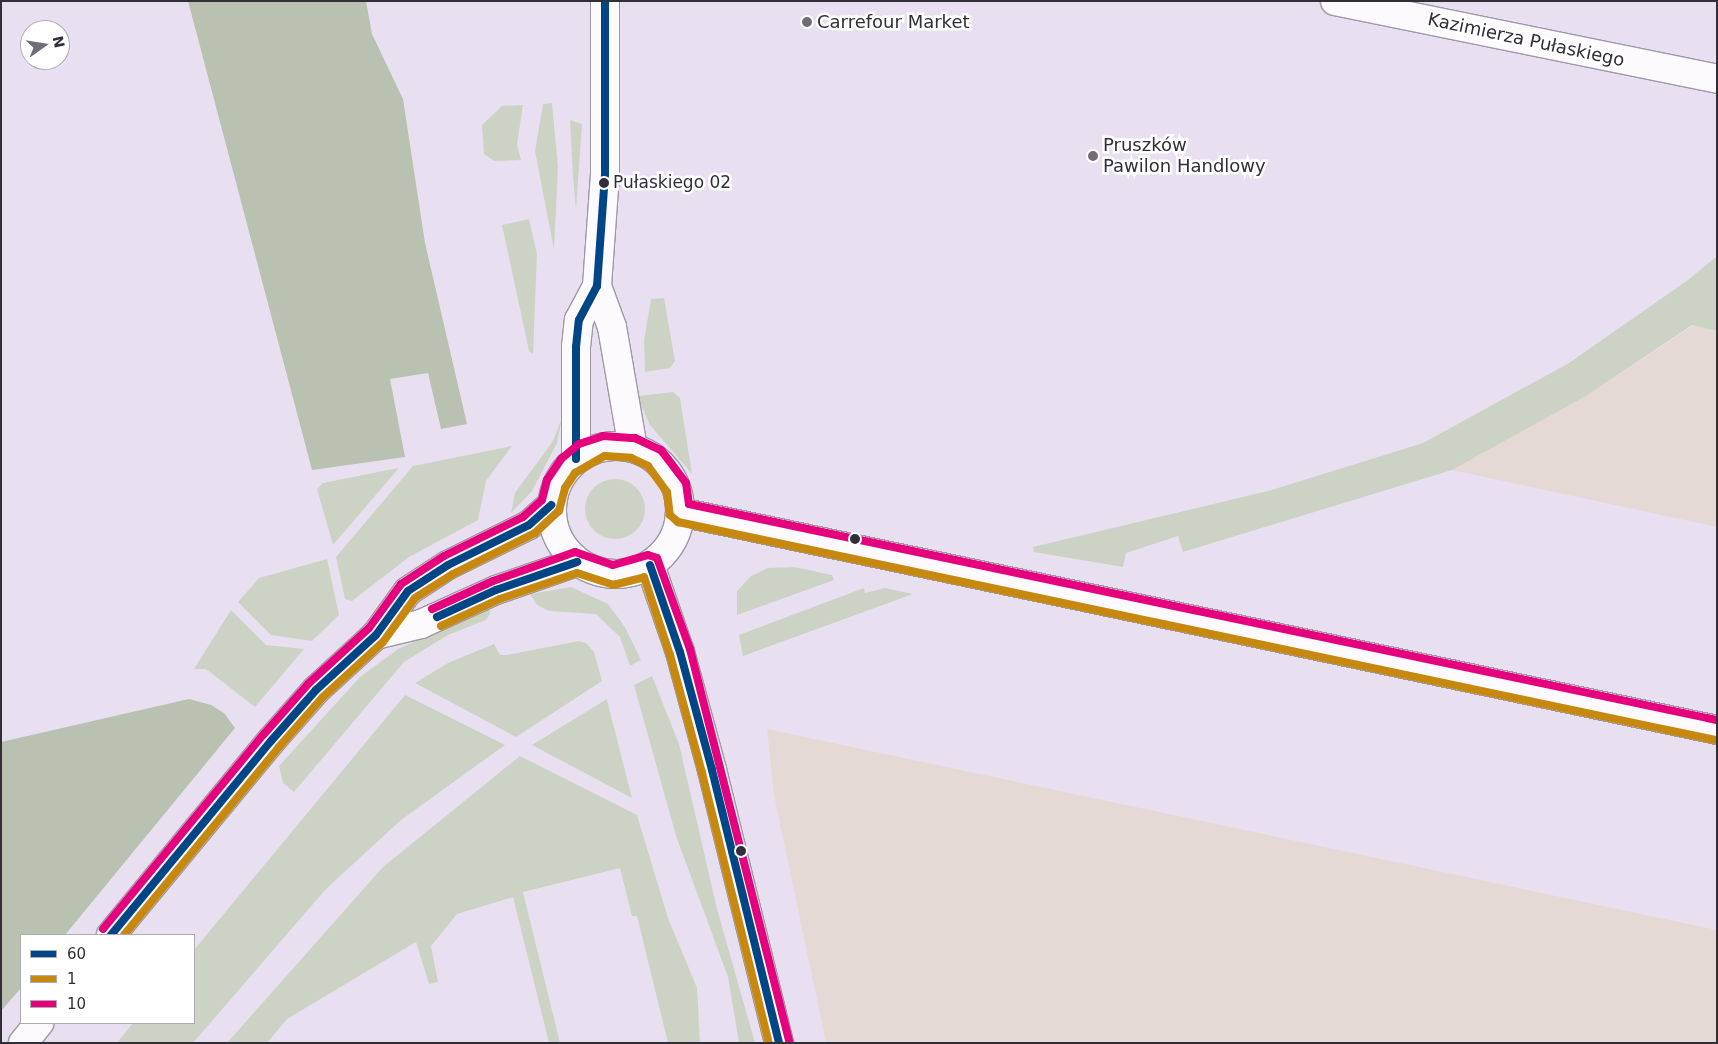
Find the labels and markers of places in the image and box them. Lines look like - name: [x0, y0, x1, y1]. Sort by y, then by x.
- place label: Carrefour Market: [817, 11, 970, 33]
- marker: Carrefour Market: [801, 16, 813, 28]
- place label: Pruszków Pawilon Handlowy: [1103, 135, 1266, 178]
- marker: Pruszków Pawilon Handlowy: [1087, 150, 1099, 162]
- place label: Pułaskiego 02: [613, 173, 731, 193]
- marker: Pułaskiego 02: [599, 178, 609, 188]
- unlabelled marker: [850, 534, 860, 544]
- unlabelled marker: [736, 846, 746, 856]

